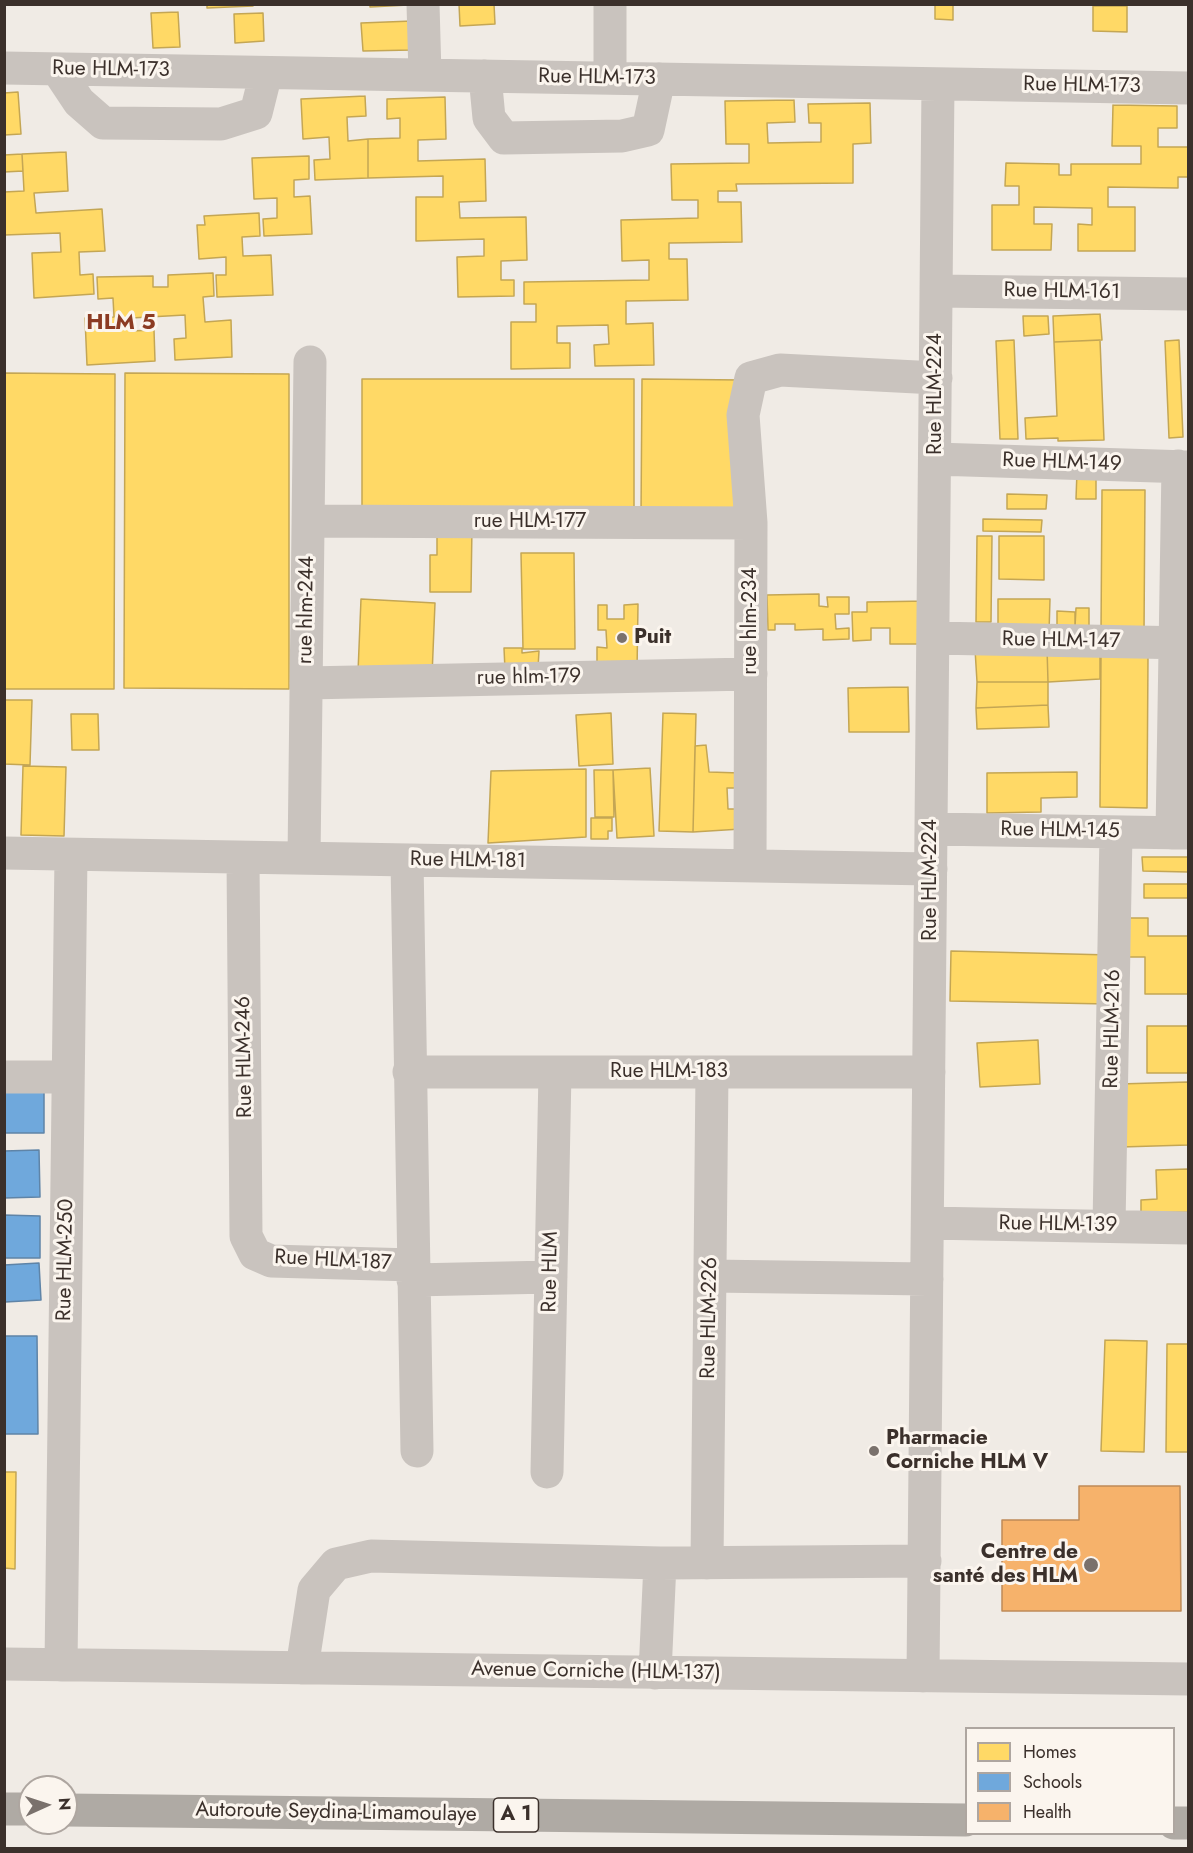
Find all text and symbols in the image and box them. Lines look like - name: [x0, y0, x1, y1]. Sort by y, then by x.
- street label: Rue HLM-173: [52, 56, 170, 84]
- street label: Rue HLM-173: [538, 64, 656, 92]
- street label: Rue HLM-173: [1023, 72, 1141, 100]
- street label: Rue HLM-161: [1003, 278, 1121, 306]
- district label: HLM 5: [86, 311, 156, 337]
- street label: Rue HLM-224: [923, 333, 949, 455]
- street label: Rue HLM-149: [1002, 448, 1122, 478]
- street label: rue HLM-177: [474, 509, 586, 535]
- street label: rue hlm-244: [293, 556, 321, 664]
- street label: rue hlm-234: [738, 567, 764, 675]
- place label: Puit: [634, 625, 671, 651]
- street label: Rue HLM-147: [1002, 627, 1120, 655]
- marker: Puit: [615, 631, 629, 645]
- street label: rue hlm-179: [477, 664, 581, 692]
- street label: Rue HLM-145: [1000, 817, 1120, 845]
- street label: Rue HLM-224: [918, 819, 944, 941]
- street label: Rue HLM-181: [410, 847, 526, 875]
- street label: Rue HLM-216: [1099, 969, 1127, 1089]
- street label: Rue HLM-246: [231, 996, 259, 1118]
- street label: Rue HLM-183: [610, 1059, 728, 1085]
- street label: Rue HLM-250: [52, 1199, 80, 1321]
- street label: Rue HLM-139: [998, 1211, 1118, 1239]
- street label: Rue HLM: [538, 1231, 564, 1313]
- street label: Rue HLM-187: [274, 1245, 392, 1277]
- street label: Rue HLM-226: [696, 1257, 724, 1379]
- place label: Pharmacie Corniche HLM V: [886, 1426, 1048, 1476]
- marker: Pharmacie Corniche HLM V: [867, 1444, 881, 1458]
- place label: Centre de santé des HLM: [933, 1540, 1078, 1590]
- marker: Centre de santé des HLM: [1082, 1556, 1100, 1574]
- street label: Avenue Corniche (HLM-137): [471, 1657, 721, 1687]
- legend: [965, 1727, 1175, 1835]
- text: Homes: [1023, 1739, 1076, 1765]
- text: Schools: [1023, 1769, 1082, 1795]
- north arrow: [18, 1775, 78, 1835]
- text: N: [53, 1797, 76, 1811]
- street label: Autoroute Seydina-Limamoulaye: [195, 1798, 477, 1828]
- road number: A 1: [494, 1798, 538, 1832]
- text: Health: [1023, 1799, 1072, 1825]

